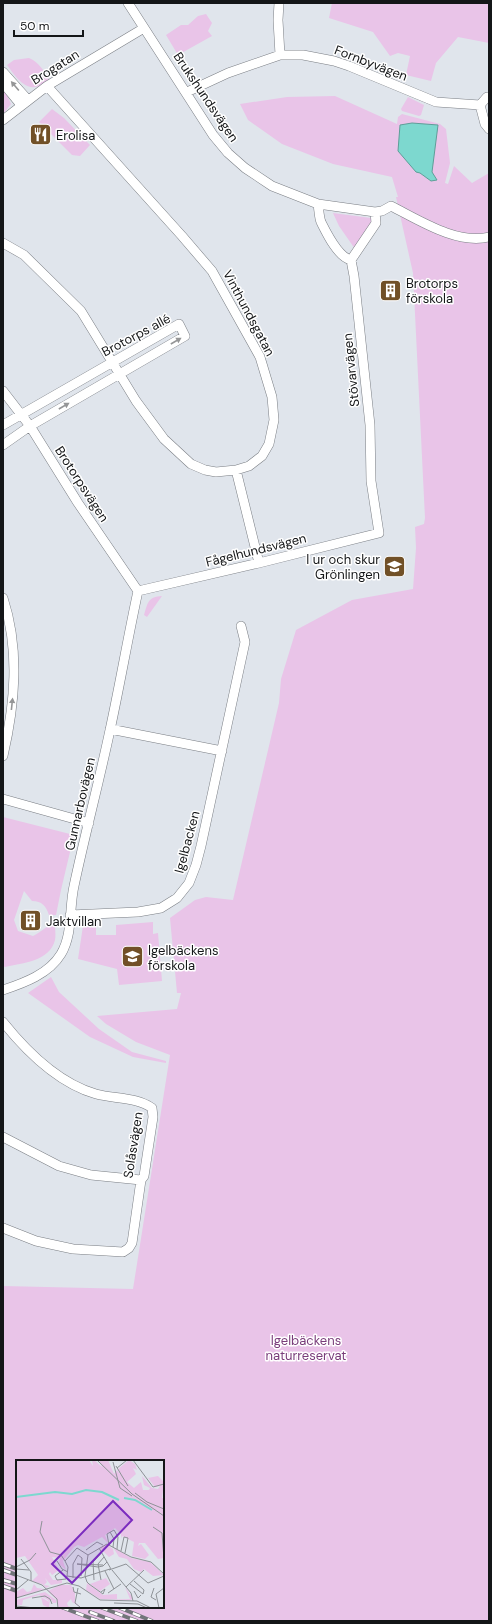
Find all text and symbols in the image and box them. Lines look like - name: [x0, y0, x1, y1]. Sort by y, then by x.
- scale bar: [14, 12, 83, 38]
- text: 50 m: [20, 18, 49, 34]
- street label: Fornbyvägen: [332, 41, 410, 85]
- street label: Brogatan: [28, 46, 82, 88]
- street label: Brukshundsvägen: [170, 49, 242, 145]
- one-way arrow: [11, 80, 20, 91]
- restaurant icon: Erolisa: [28, 122, 54, 148]
- place label: Erolisa: [56, 127, 95, 144]
- street label: Vinthundsgatan: [219, 267, 279, 359]
- place label: Brotorps förskola: [406, 275, 458, 307]
- building icon: Brotorps förskola: [377, 277, 403, 303]
- street label: Brotorps allé: [99, 310, 173, 360]
- street label: Stövarvägen: [339, 332, 363, 408]
- one-way arrow: [170, 338, 182, 345]
- one-way arrow: [58, 403, 70, 410]
- street label: Brotorpsvägen: [51, 443, 113, 525]
- street label: Fågelhundsvägen: [204, 529, 308, 571]
- place label: I ur och skur Grönlingen: [306, 551, 380, 583]
- school or university icon: I ur och skur Grönlingen: [382, 553, 408, 579]
- one-way arrow: [8, 698, 15, 710]
- street label: Gunnarbovägen: [61, 756, 99, 852]
- street label: Igelbacken: [171, 809, 203, 875]
- building icon: Jaktvillan: [17, 908, 43, 934]
- place label: Jaktvillan: [46, 913, 102, 930]
- place label: Igelbäckens förskola: [148, 942, 218, 974]
- school or university icon: Igelbäckens förskola: [120, 944, 146, 970]
- street label: Solåsvägen: [119, 1111, 147, 1179]
- park label: Igelbäckens naturreservat: [266, 1332, 346, 1364]
- inset map: [16, 1460, 164, 1608]

